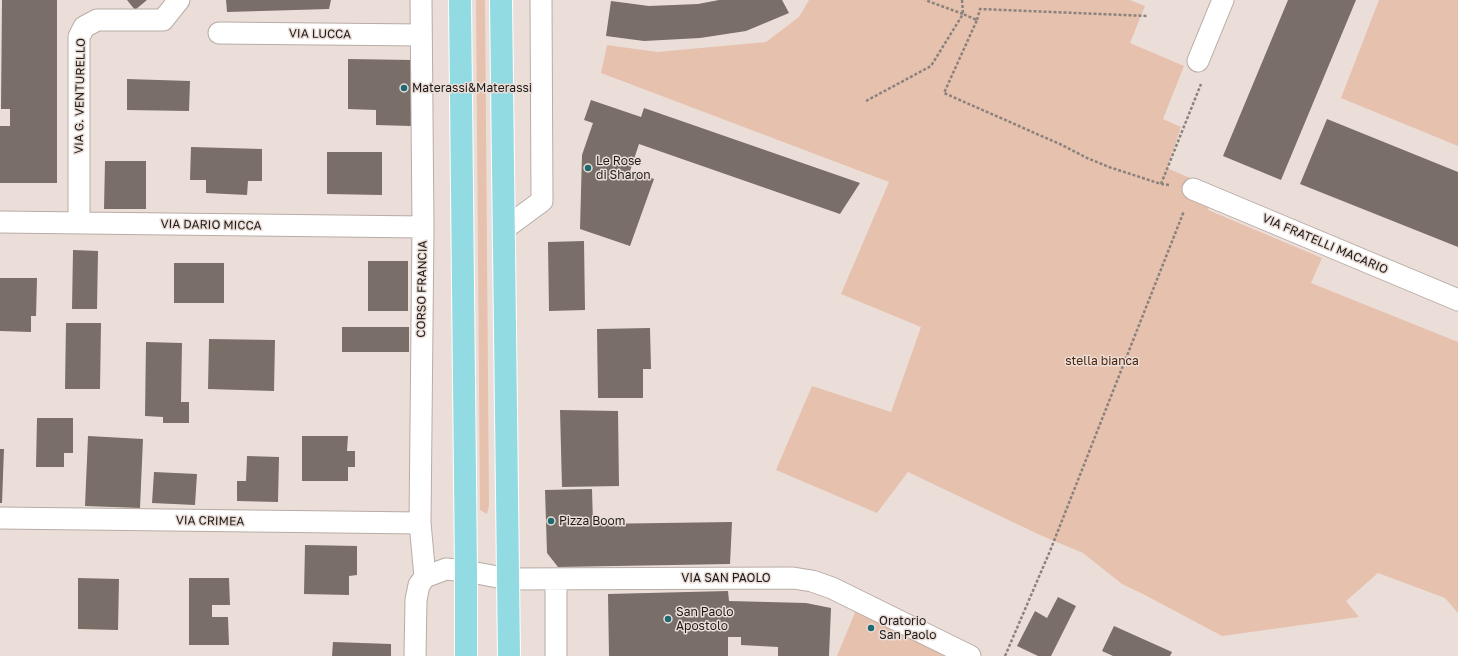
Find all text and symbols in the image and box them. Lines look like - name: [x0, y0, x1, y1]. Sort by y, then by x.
- street label: VIA LUCCA: [289, 26, 351, 42]
- street label: VIA G. VENTURELLO: [72, 38, 88, 154]
- place label: Materassi&Materassi: [412, 81, 532, 95]
- marker: Materassi&Materassi: [399, 83, 409, 93]
- place label: Le Rose di Sharon: [596, 154, 651, 182]
- marker: Le Rose di Sharon: [583, 163, 593, 173]
- street label: VIA FRATELLI MACARIO: [1260, 211, 1390, 277]
- street label: VIA DARIO MICCA: [160, 217, 262, 233]
- street label: CORSO FRANCIA: [414, 240, 430, 338]
- park label: stella bianca: [1065, 354, 1139, 368]
- street label: VIA CRIMEA: [176, 513, 244, 529]
- place label: Pizza Boom: [559, 514, 625, 528]
- marker: Pizza Boom: [546, 516, 556, 526]
- street label: VIA SAN PAOLO: [681, 571, 771, 585]
- place label: San Paolo Apostolo: [676, 605, 733, 633]
- marker: San Paolo Apostolo: [663, 614, 673, 624]
- place label: Oratorio San Paolo: [879, 614, 936, 642]
- marker: Oratorio San Paolo: [866, 623, 876, 633]

